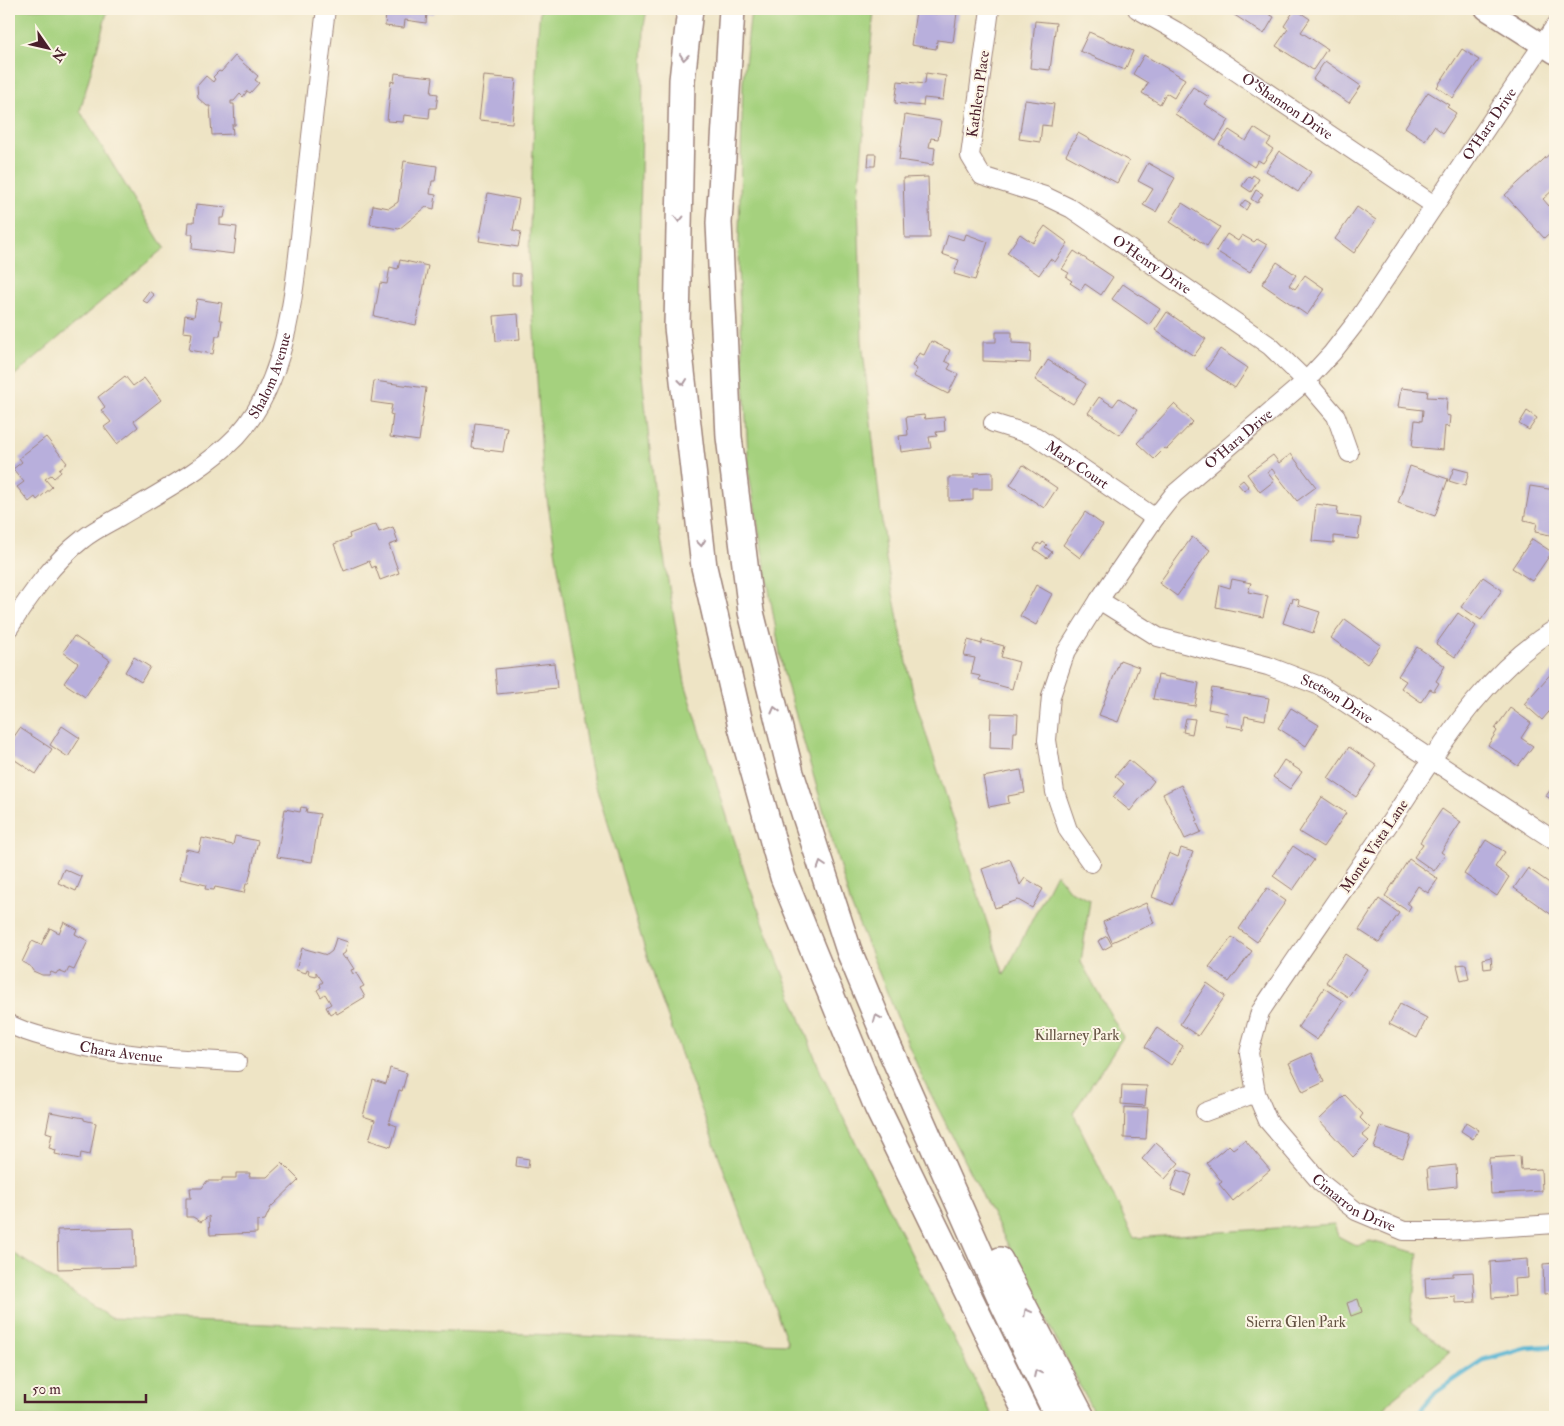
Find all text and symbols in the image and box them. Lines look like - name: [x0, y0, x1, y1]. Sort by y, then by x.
- north arrow: [22, 22, 72, 72]
- text: N: [48, 44, 69, 65]
- street label: Kathleen Place: [963, 49, 994, 139]
- one-way arrow: [679, 53, 690, 61]
- street label: O'Shannon Drive: [1238, 69, 1336, 144]
- street label: O'Hara Drive: [1458, 84, 1521, 164]
- one-way arrow: [674, 216, 684, 224]
- street label: O'Henry Drive: [1108, 231, 1195, 299]
- street label: Shalom Avenue: [244, 331, 296, 423]
- one-way arrow: [677, 378, 688, 386]
- street label: O'Hara Drive: [1201, 405, 1277, 474]
- street label: Mary Court: [1042, 437, 1112, 494]
- one-way arrow: [695, 539, 706, 547]
- street label: Stetson Drive: [1298, 670, 1377, 728]
- one-way arrow: [770, 705, 781, 714]
- street label: Monte Vista Lane: [1336, 796, 1413, 896]
- one-way arrow: [817, 862, 827, 870]
- one-way arrow: [873, 1014, 883, 1023]
- park label: Killarney Park: [1035, 1026, 1119, 1045]
- street label: Chara Avenue: [78, 1037, 163, 1067]
- street label: Cimarron Drive: [1307, 1170, 1398, 1236]
- one-way arrow: [1023, 1308, 1033, 1317]
- park label: Sierra Glen Park: [1246, 1313, 1346, 1332]
- one-way arrow: [1033, 1370, 1043, 1379]
- scale bar: [25, 1371, 146, 1403]
- text: 50 m: [32, 1380, 61, 1399]

